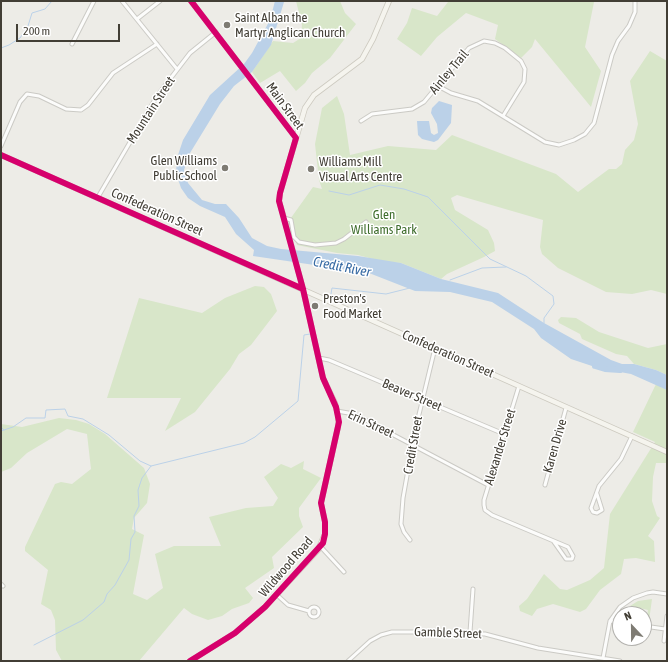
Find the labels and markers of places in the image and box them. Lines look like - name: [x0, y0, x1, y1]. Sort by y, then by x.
- place label: Saint Alban the Martyr Anglican Church: [235, 10, 345, 41]
- marker: Saint Alban the Martyr Anglican Church: [222, 20, 232, 30]
- place label: Glen Williams Public School: [151, 153, 217, 184]
- place label: Williams Mill Visual Arts Centre: [319, 154, 402, 185]
- marker: Glen Williams Public School: [220, 163, 230, 173]
- marker: Williams Mill Visual Arts Centre: [306, 164, 316, 174]
- place label: Preston's Food Market: [323, 291, 382, 322]
- marker: Preston's Food Market: [310, 301, 320, 311]

